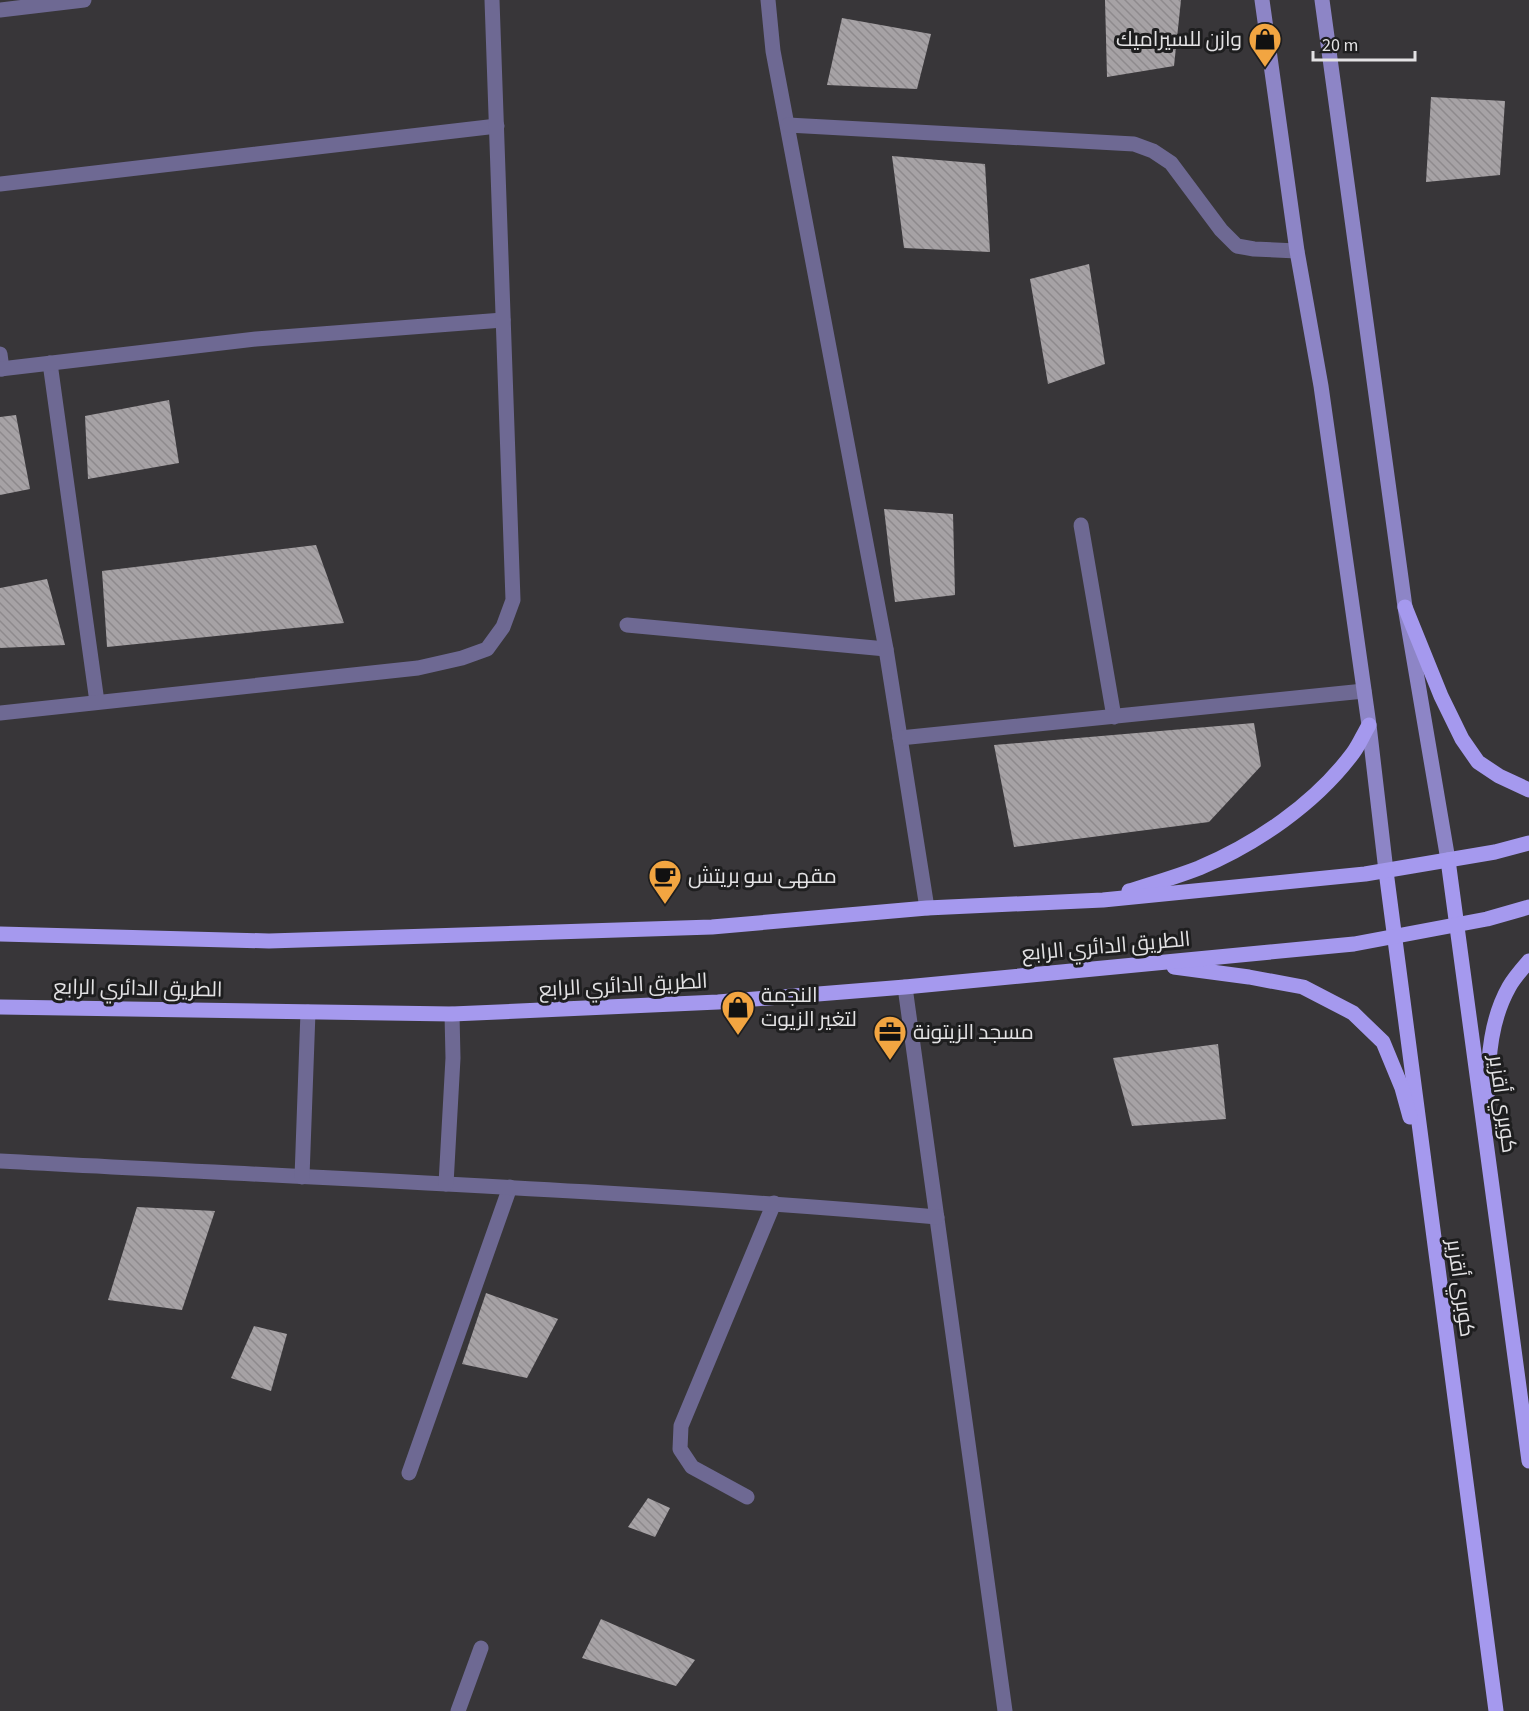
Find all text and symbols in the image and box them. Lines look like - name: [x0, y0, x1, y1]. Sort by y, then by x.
- shop icon: وازن للسيراميك: [1247, 21, 1283, 68]
- place label: وازن للسيراميك: [1116, 24, 1242, 54]
- scale bar: [1313, 24, 1415, 62]
- text: 20 m: [1322, 33, 1358, 58]
- cafe icon: مقهى سو بريتش: [647, 858, 683, 905]
- place label: مقهى سو بريتش: [688, 861, 837, 891]
- street label: الطريق الدائري الرابع: [1020, 924, 1192, 969]
- street label: الطريق الدائري الرابع: [538, 966, 708, 1005]
- street label: الطريق الدائري الرابع: [53, 972, 223, 1005]
- place label: النجمة لتغير الزيوت: [761, 980, 857, 1034]
- shop icon: النجمة لتغير الزيوت: [720, 989, 756, 1036]
- office icon: مسجد الزيتونة: [872, 1014, 908, 1061]
- place label: مسجد الزيتونة: [913, 1017, 1034, 1047]
- street label: كويري أقزير: [1480, 1052, 1525, 1155]
- street label: كوبري أقزير: [1438, 1236, 1483, 1339]

